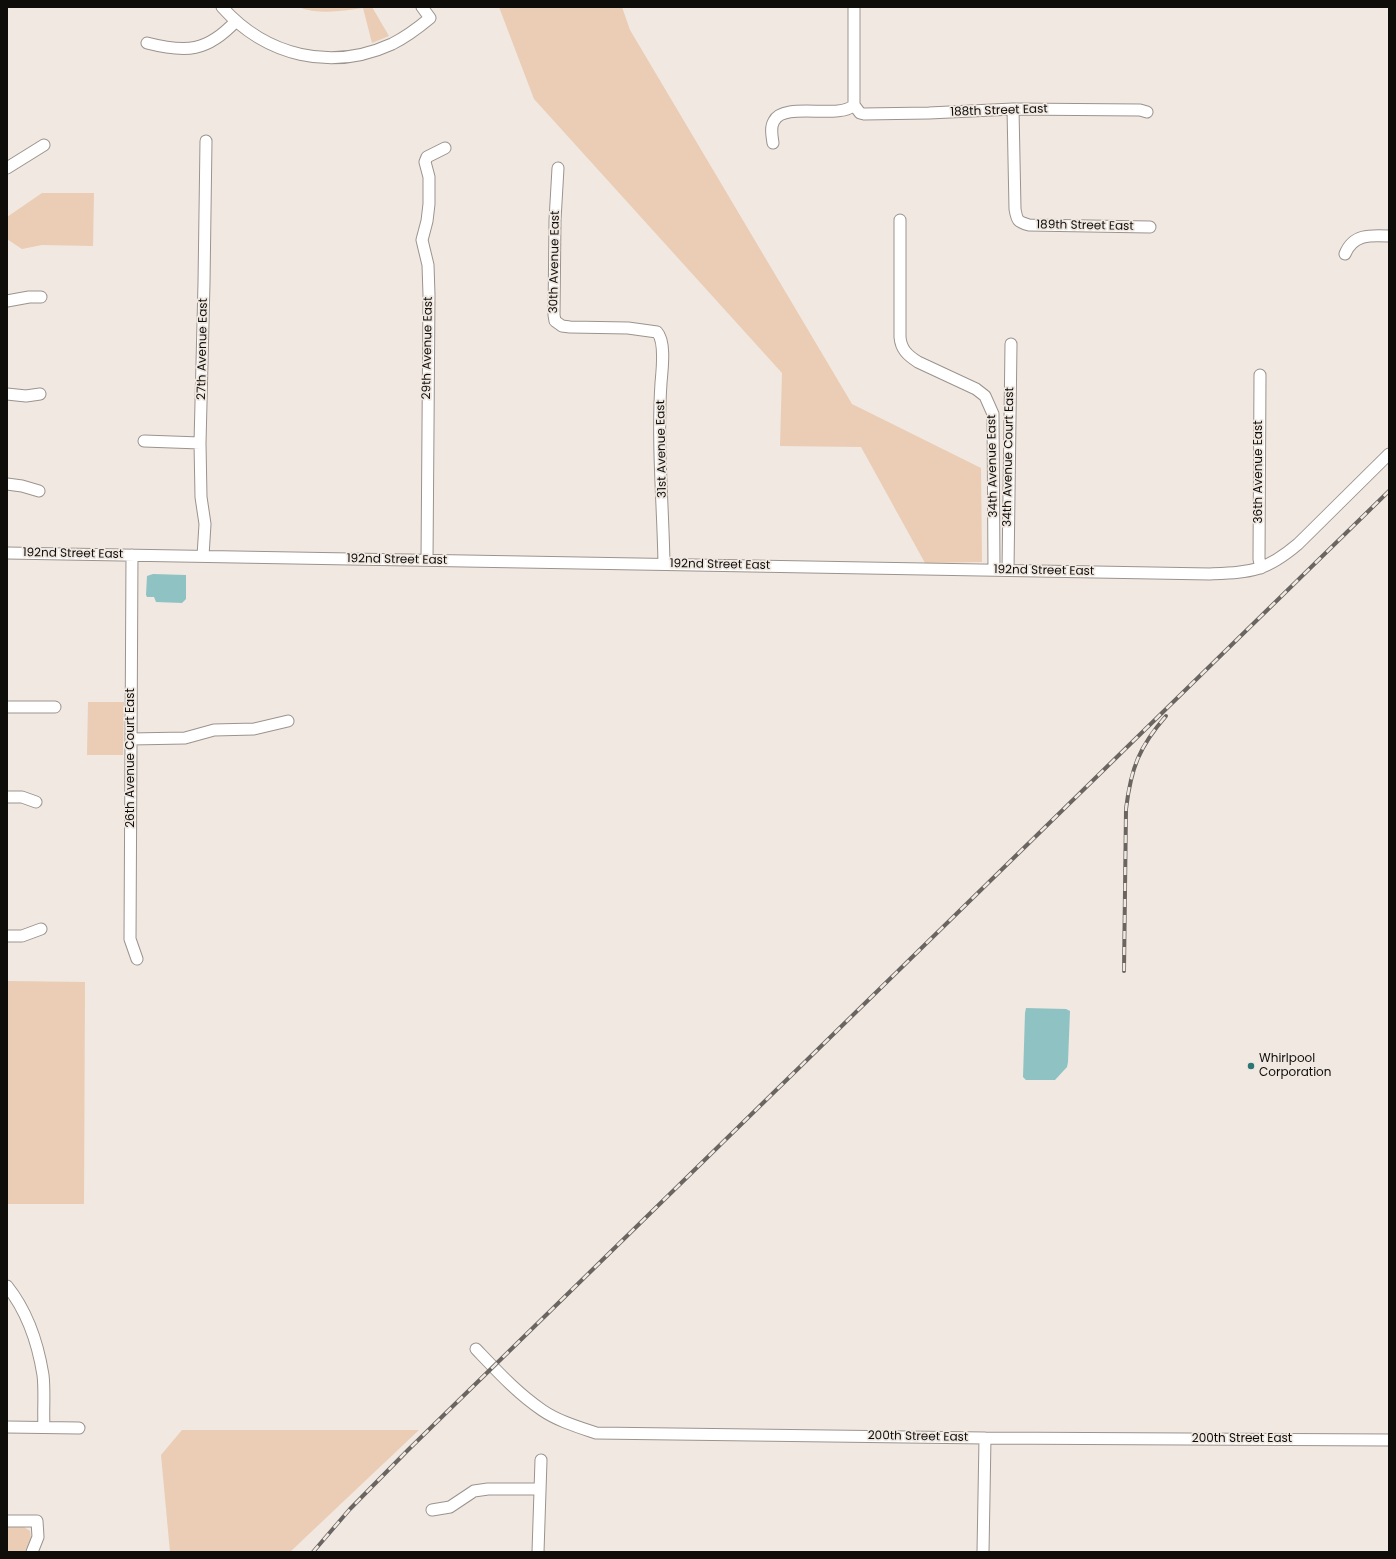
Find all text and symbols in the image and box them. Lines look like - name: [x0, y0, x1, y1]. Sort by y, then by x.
- street label: 188th Street East: [950, 102, 1048, 120]
- street label: 30th Avenue East: [547, 210, 563, 314]
- street label: 189th Street East: [1036, 218, 1134, 234]
- street label: 29th Avenue East: [420, 296, 436, 400]
- street label: 27th Avenue East: [195, 298, 211, 400]
- street label: 34th Avenue Court East: [1001, 387, 1017, 527]
- street label: 31st Avenue East: [654, 400, 670, 498]
- street label: 34th Avenue East: [985, 414, 1001, 518]
- street label: 36th Avenue East: [1252, 420, 1266, 524]
- street label: 192nd Street East: [23, 546, 123, 562]
- street label: 192nd Street East: [347, 552, 447, 568]
- street label: 192nd Street East: [670, 557, 770, 573]
- street label: 192nd Street East: [994, 563, 1094, 579]
- street label: 26th Avenue Court East: [124, 688, 138, 828]
- place label: Whirlpool Corporation: [1259, 1052, 1331, 1080]
- marker: Whirlpool Corporation: [1246, 1061, 1256, 1071]
- street label: 200th Street East: [868, 1429, 968, 1445]
- street label: 200th Street East: [1192, 1432, 1292, 1446]

